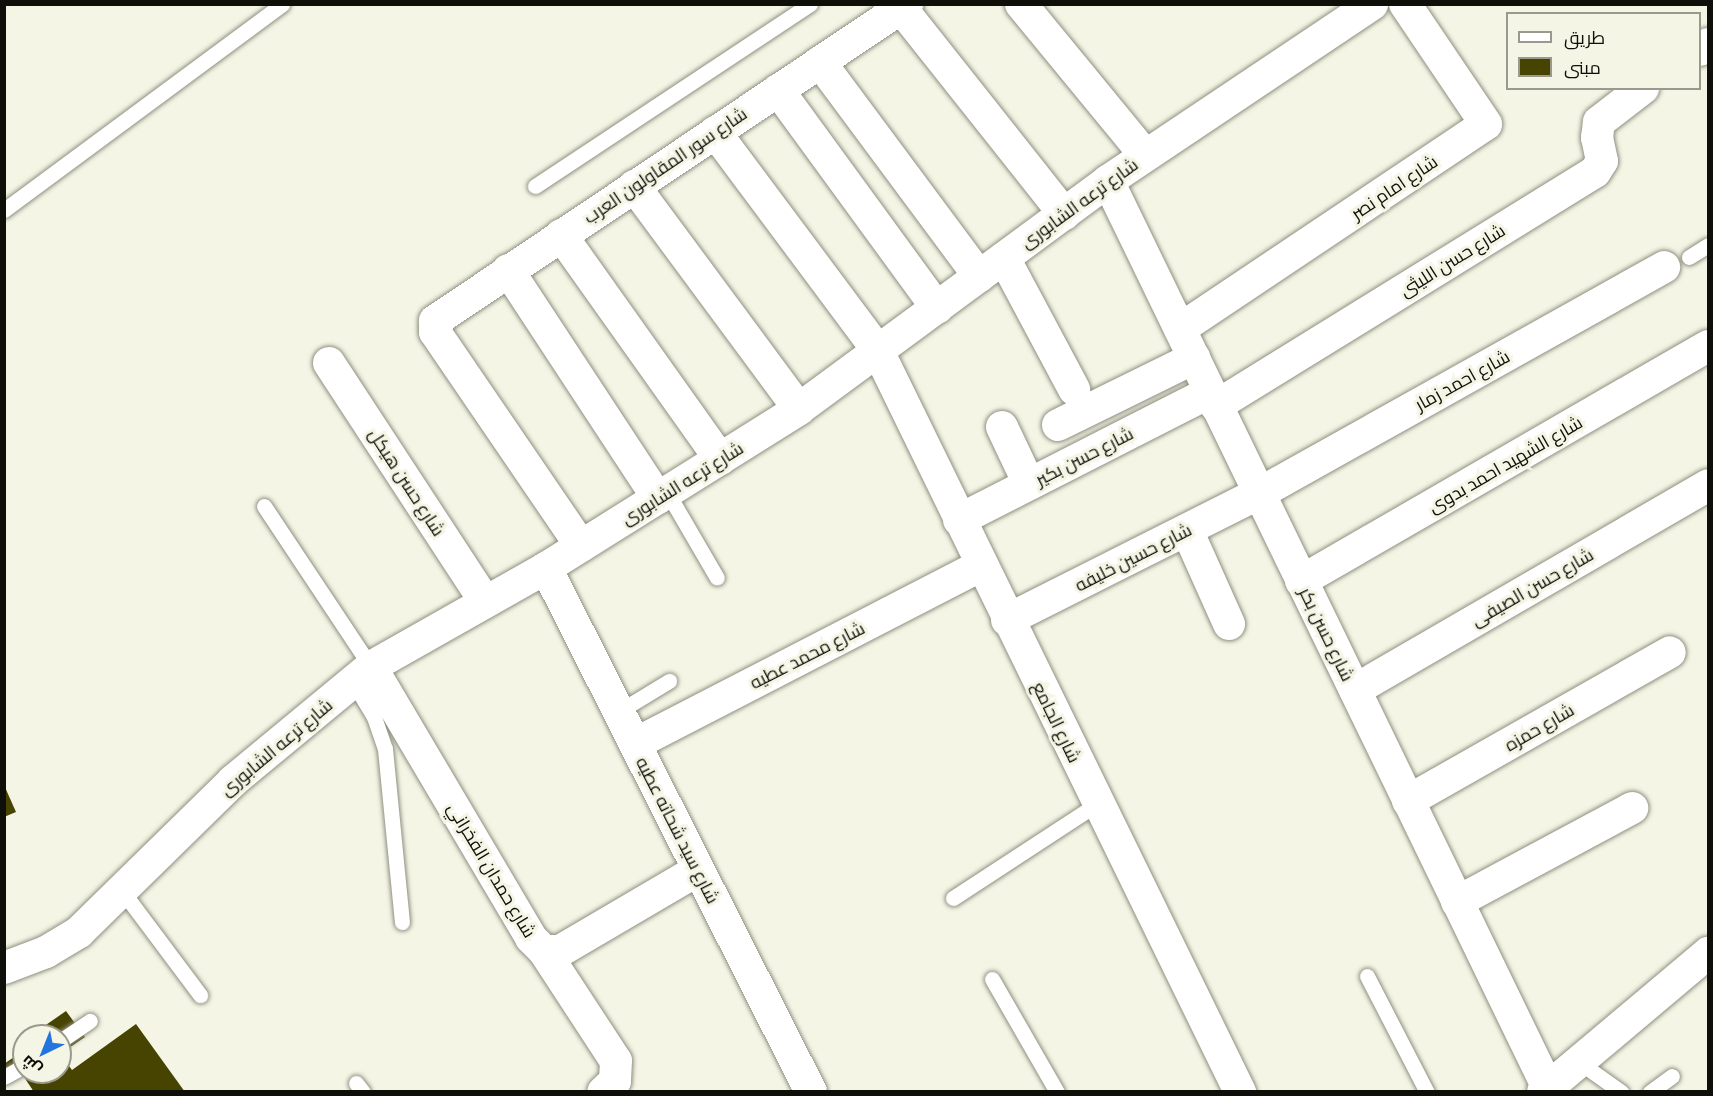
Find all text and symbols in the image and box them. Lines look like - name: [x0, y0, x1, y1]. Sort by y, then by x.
- legend: [1506, 12, 1701, 90]
- text: طريق: [1564, 26, 1605, 48]
- text: مبنى: [1564, 56, 1601, 78]
- street label: شارع سور المقاولون العرب: [579, 102, 751, 228]
- street label: شارع امام نصر: [1347, 150, 1441, 224]
- street label: شارع ترعه الشابورى: [1016, 153, 1142, 253]
- street label: شارع حسن الليثى: [1395, 219, 1509, 301]
- street label: شارع احمد زمار: [1411, 345, 1513, 415]
- street label: شارع الشهيد احمد بدوى: [1424, 411, 1586, 517]
- street label: شارع حسن بكير: [1031, 422, 1137, 490]
- street label: شارع حسن هيكل: [364, 424, 450, 540]
- street label: شارع ترعه الشابورى: [617, 437, 747, 529]
- street label: شارع حسين خليفه: [1071, 518, 1195, 596]
- street label: شارع حسن الصيفى: [1467, 543, 1597, 631]
- street label: شارع حسن بكر: [1295, 583, 1359, 685]
- street label: شارع محمد عطيه: [746, 617, 868, 693]
- street label: شارع الجامع: [1028, 678, 1086, 766]
- street label: شارع ترعه الشابورى: [215, 694, 337, 800]
- street label: شارع حمزه: [1500, 699, 1578, 755]
- street label: شارع سيد شحاته عطيه: [632, 753, 724, 907]
- street label: شارع حمدان الفخراني: [443, 799, 541, 941]
- north arrow: [12, 1024, 72, 1084]
- text: ش: [17, 1052, 45, 1080]

